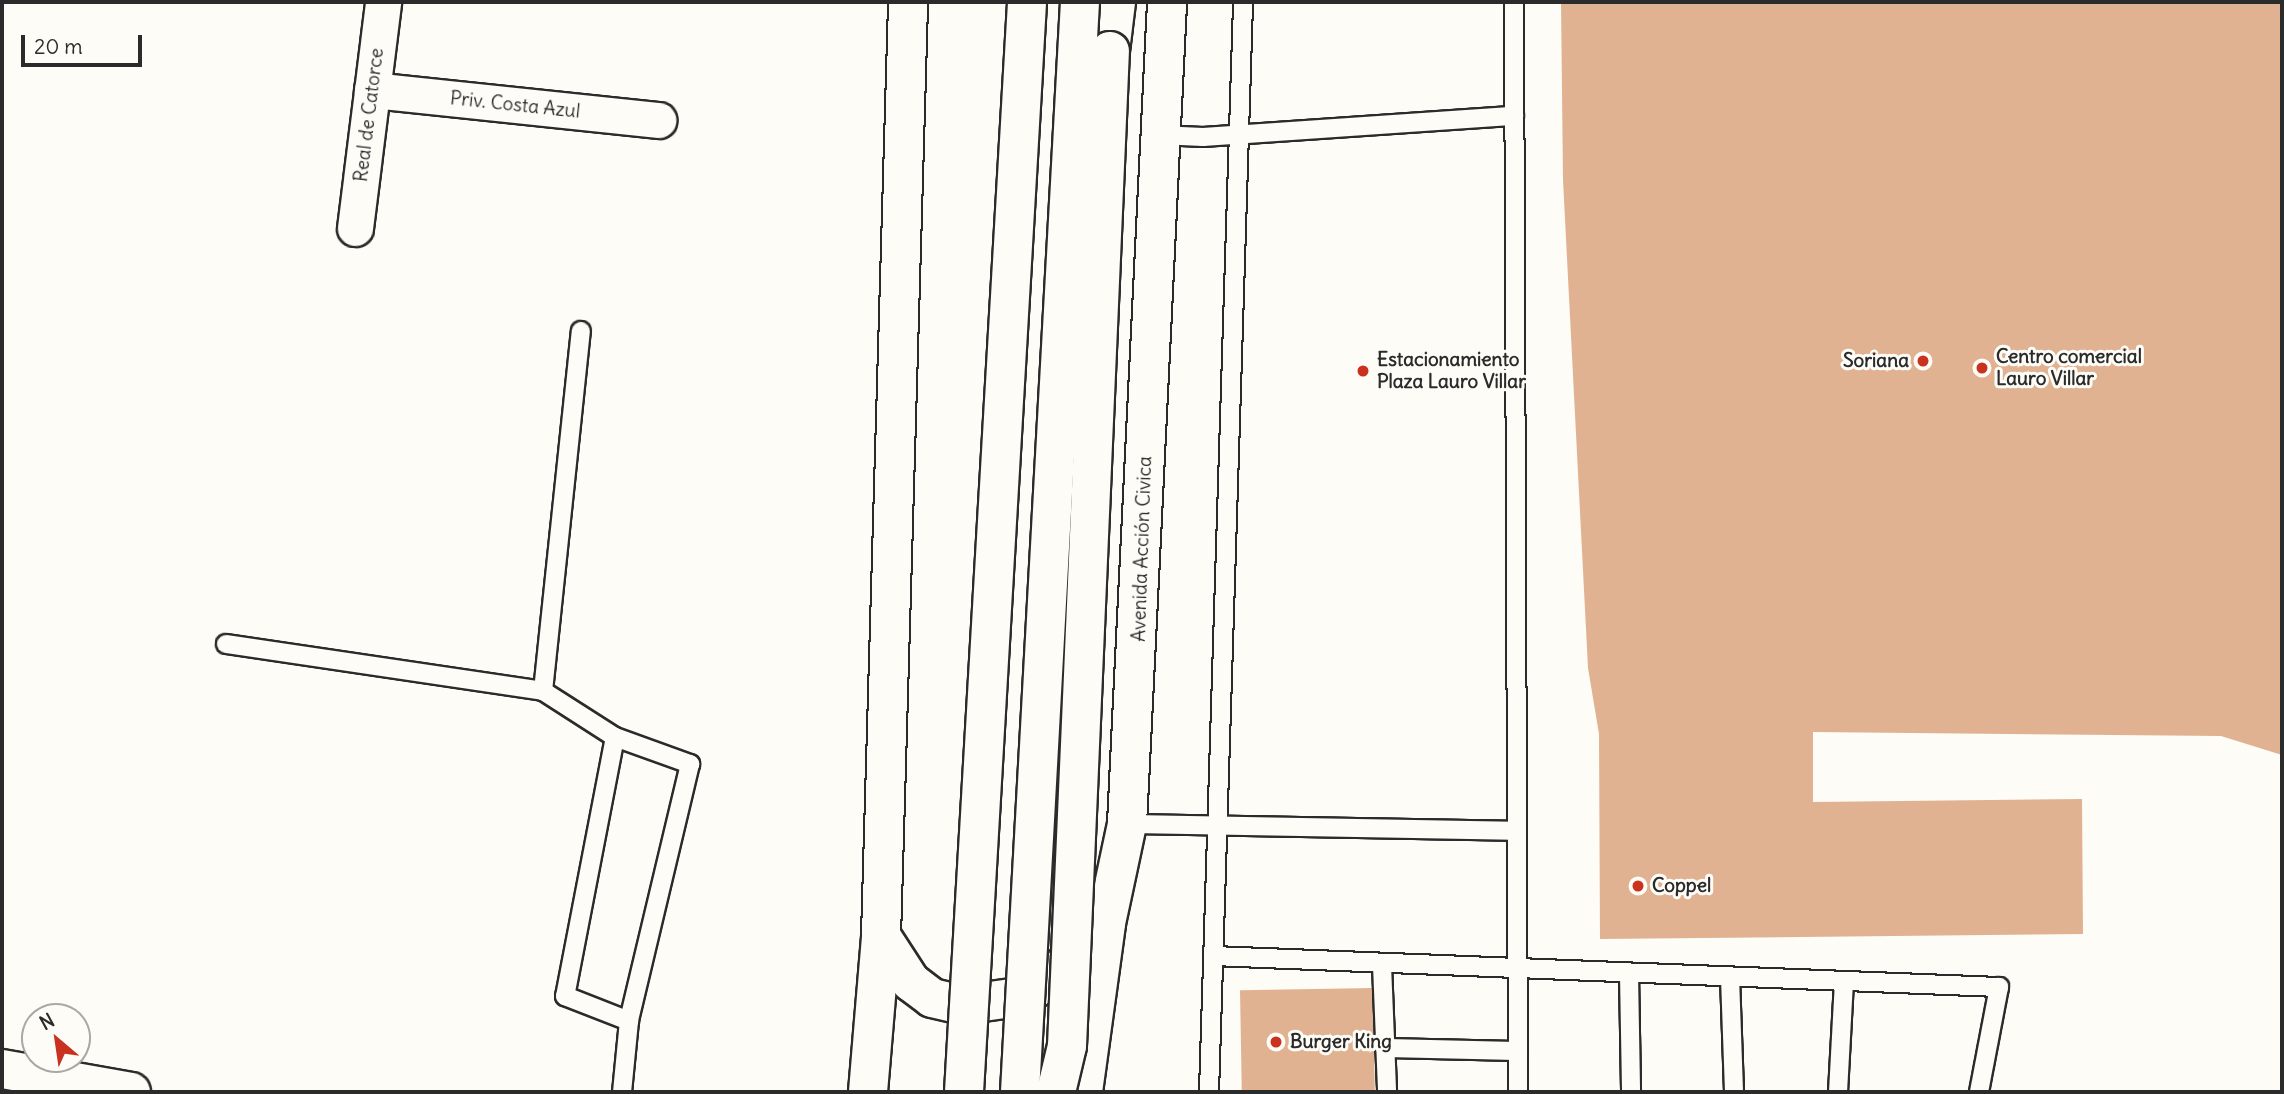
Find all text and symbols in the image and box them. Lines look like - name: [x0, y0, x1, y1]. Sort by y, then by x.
- scale bar: [24, 21, 145, 65]
- text: 20 m: [34, 33, 83, 60]
- street label: Real de Catorce: [349, 47, 389, 183]
- street label: Priv. Costa Azul: [449, 87, 581, 123]
- place label: Centro comercial Lauro Villar: [1996, 346, 2142, 390]
- place label: Estacionamiento Plaza Lauro Villar: [1377, 349, 1526, 393]
- place label: Soriana: [1843, 350, 1909, 372]
- marker: Soriana: [1915, 353, 1931, 369]
- marker: Centro comercial Lauro Villar: [1974, 360, 1990, 376]
- marker: Estacionamiento Plaza Lauro Villar: [1355, 363, 1371, 379]
- street label: Avenida Acción Civica: [1127, 456, 1157, 642]
- place label: Coppel: [1652, 875, 1711, 897]
- marker: Coppel: [1630, 878, 1646, 894]
- north arrow: [21, 1003, 91, 1073]
- text: N: [35, 1008, 58, 1035]
- place label: Burger King: [1290, 1031, 1392, 1053]
- marker: Burger King: [1268, 1034, 1284, 1050]

